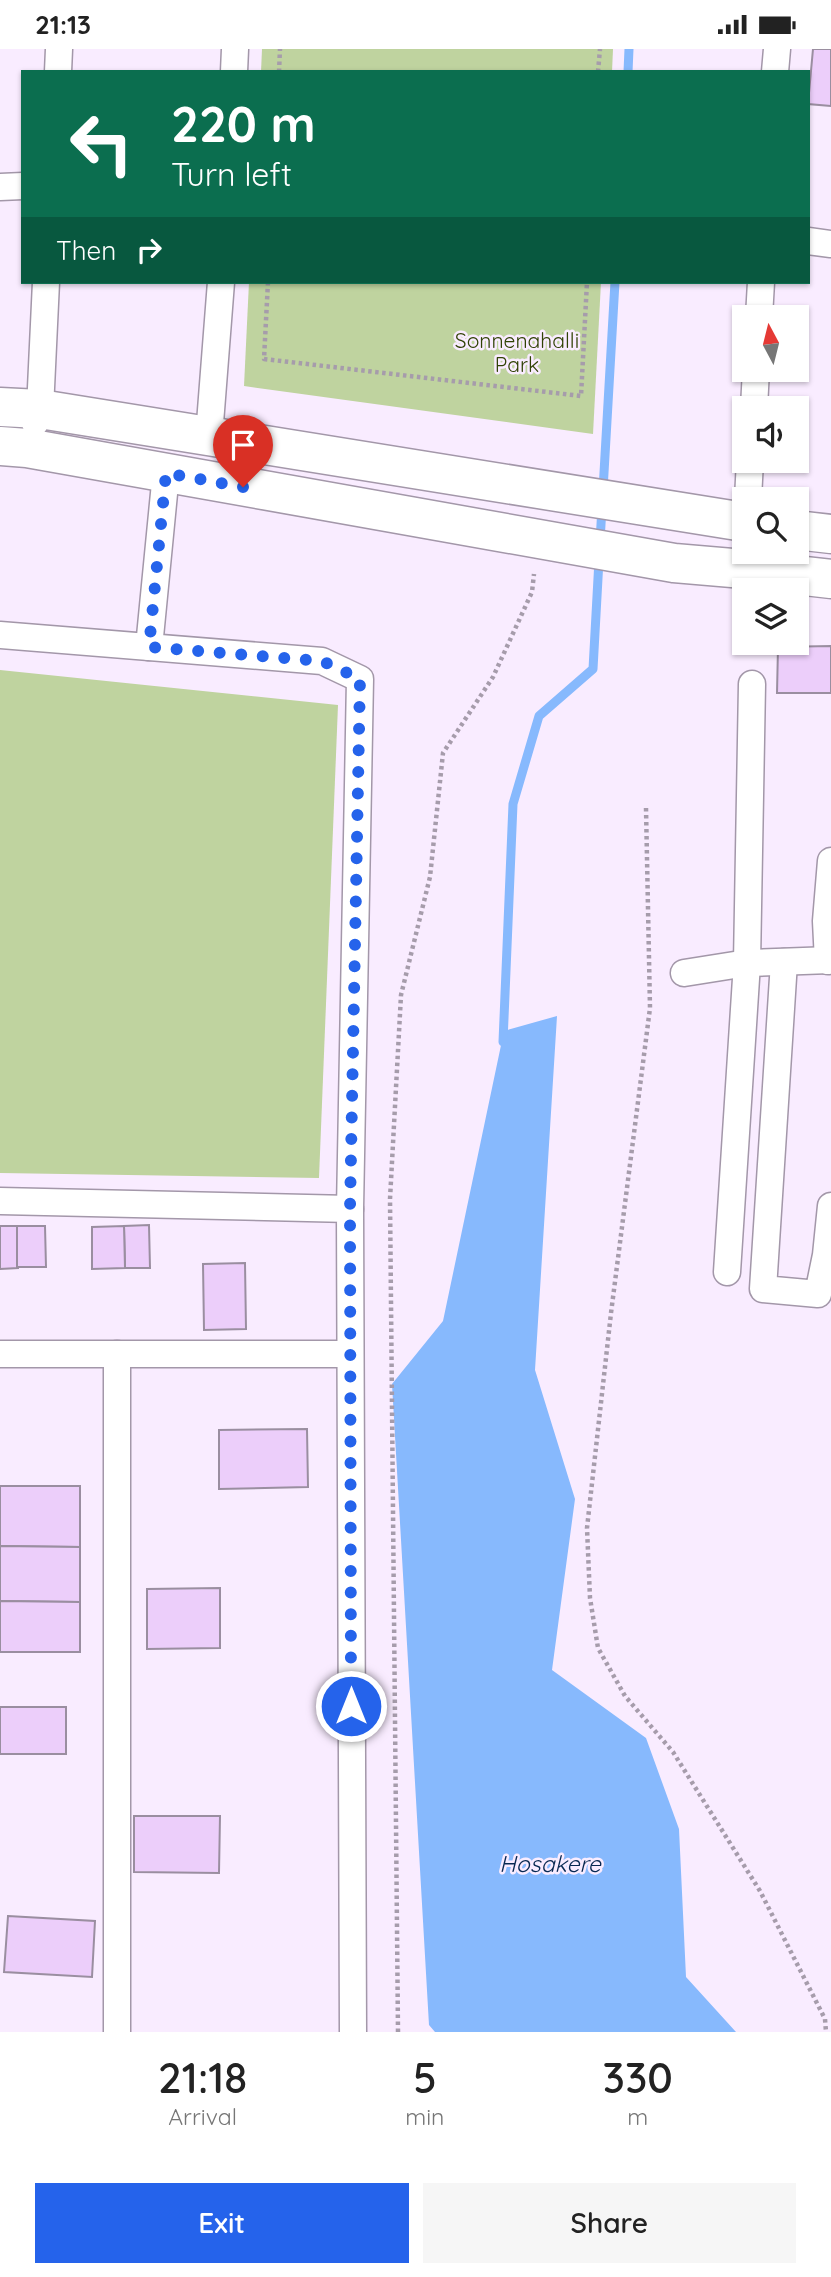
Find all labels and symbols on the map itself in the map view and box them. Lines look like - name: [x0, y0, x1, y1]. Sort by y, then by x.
- north arrow: [732, 305, 808, 381]
- park label: Sonnenahalli Park: [455, 327, 579, 377]
- pin: [213, 415, 273, 487]
- position arrow: [314, 1669, 388, 1743]
- water label: Hosakere: [499, 1849, 602, 1878]

